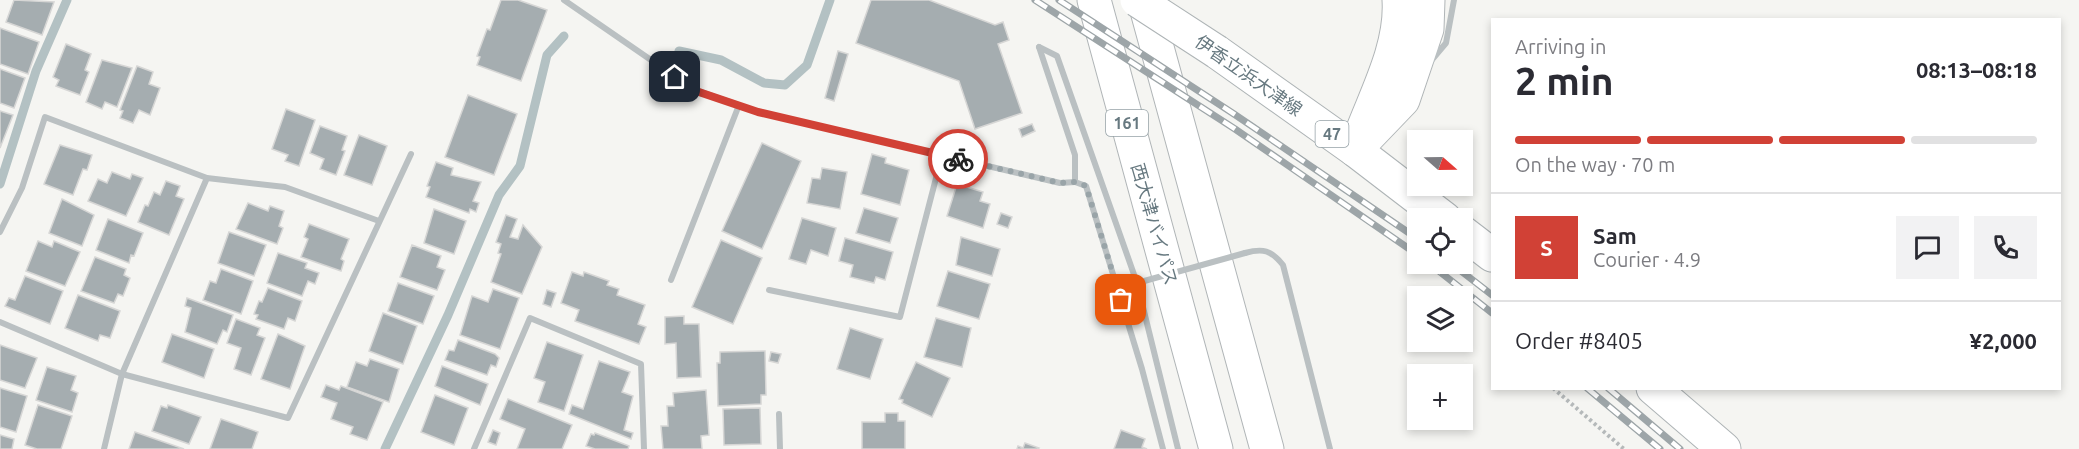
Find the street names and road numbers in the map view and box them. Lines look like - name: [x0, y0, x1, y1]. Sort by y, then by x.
- street label: 伊香立浜大津線: [1192, 31, 1306, 119]
- road number: 161: [1106, 110, 1148, 136]
- road number: 47: [1316, 121, 1348, 147]
- street label: 西大津バイパス: [1128, 161, 1182, 287]

